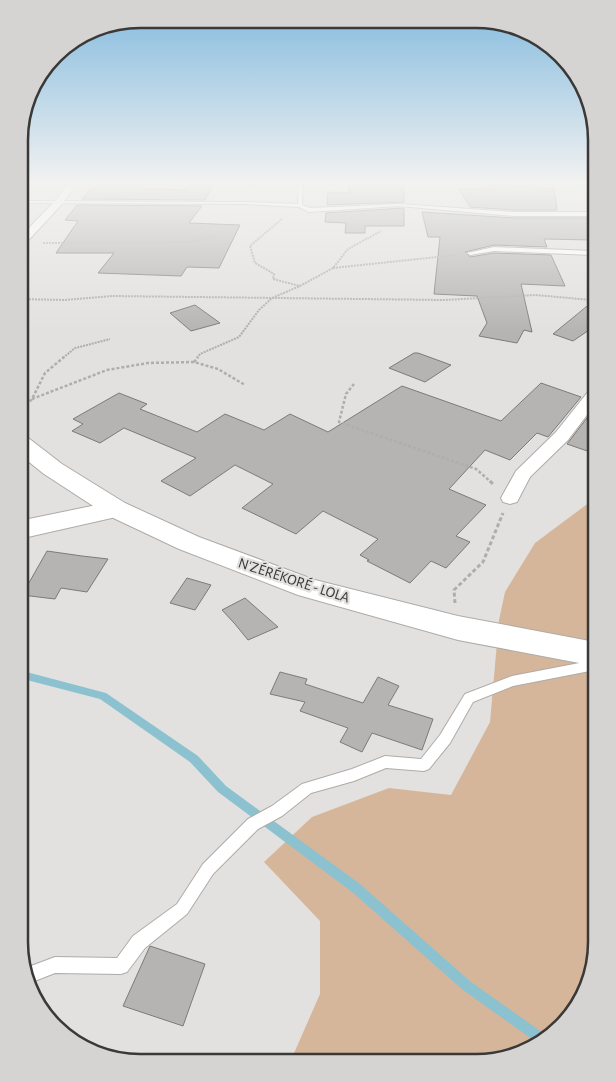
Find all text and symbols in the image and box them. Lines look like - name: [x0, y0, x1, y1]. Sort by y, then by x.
- street label: N'ZÉRÉKORÉ - LOLA: [236, 554, 352, 606]

